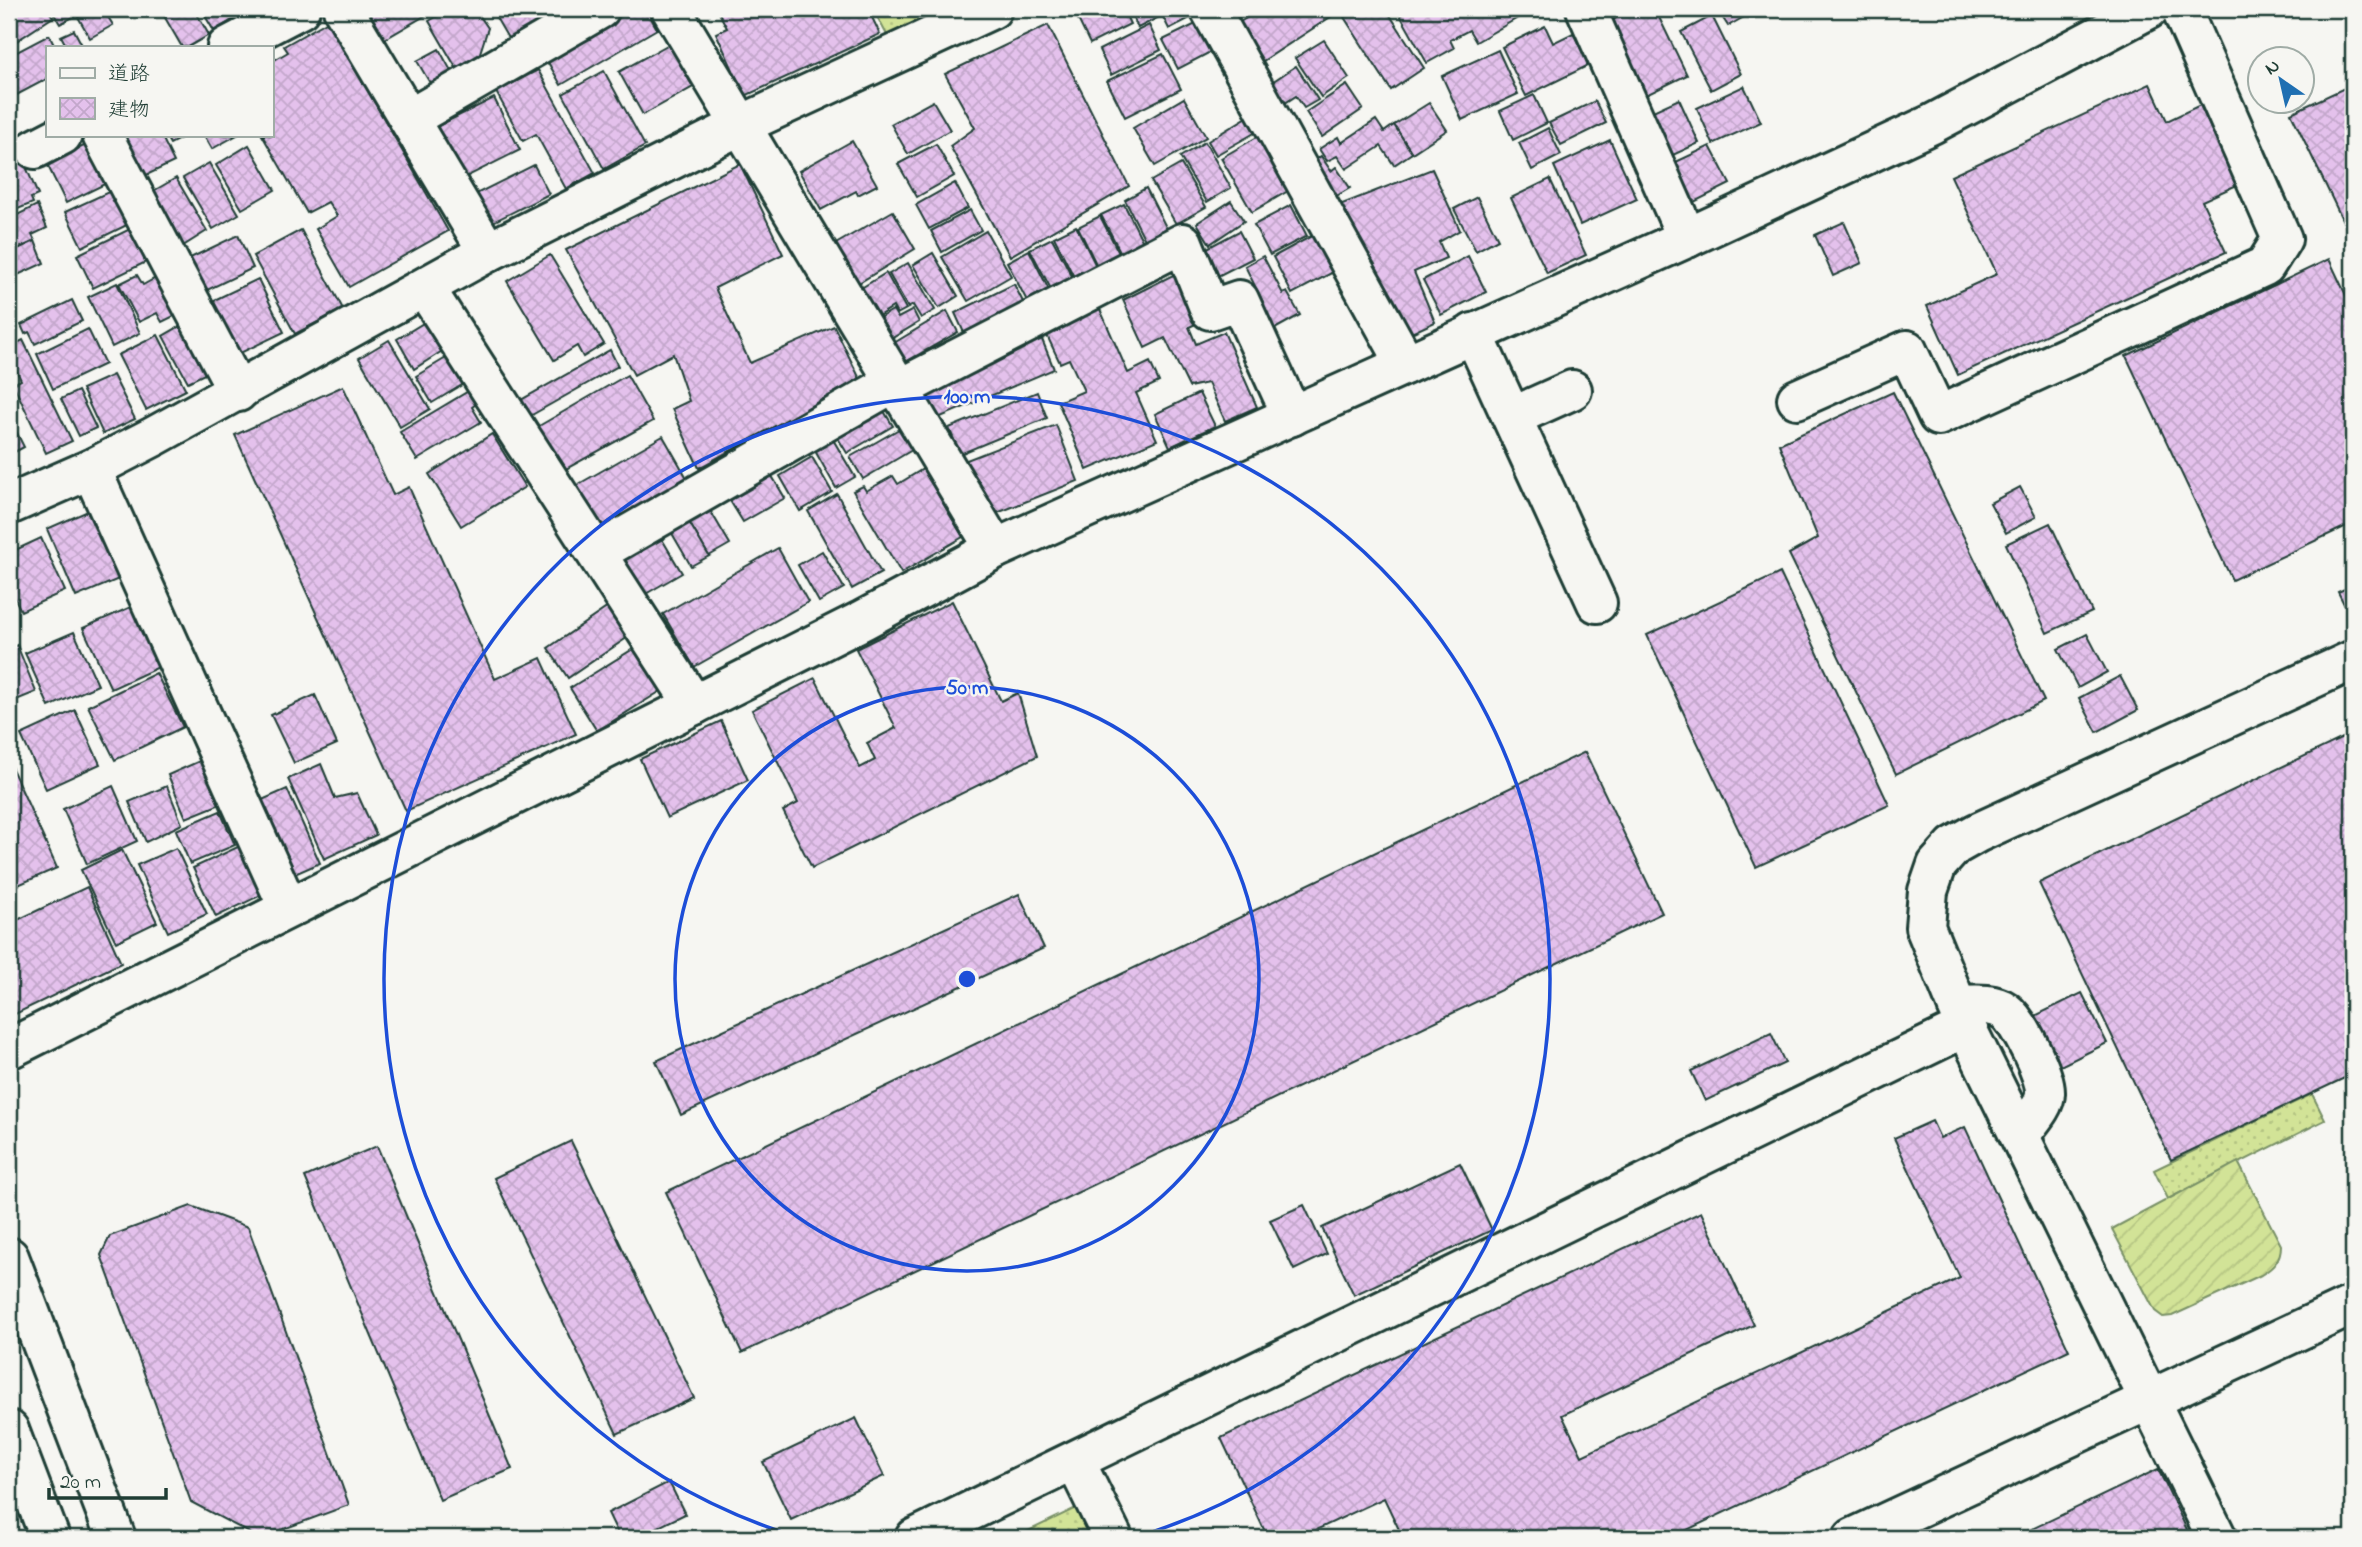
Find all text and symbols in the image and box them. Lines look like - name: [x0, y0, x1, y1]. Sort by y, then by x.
- legend: [46, 46, 273, 136]
- north arrow: [2246, 46, 2316, 116]
- text: N: [2260, 53, 2286, 83]
- text: 道路: [108, 60, 150, 90]
- text: 建物: [108, 96, 150, 126]
- text: 100 m: [944, 383, 990, 413]
- text: 50 m: [946, 674, 988, 704]
- centre of rings: [955, 967, 979, 991]
- scale bar: [49, 1456, 166, 1500]
- text: 20 m: [60, 1468, 101, 1498]

